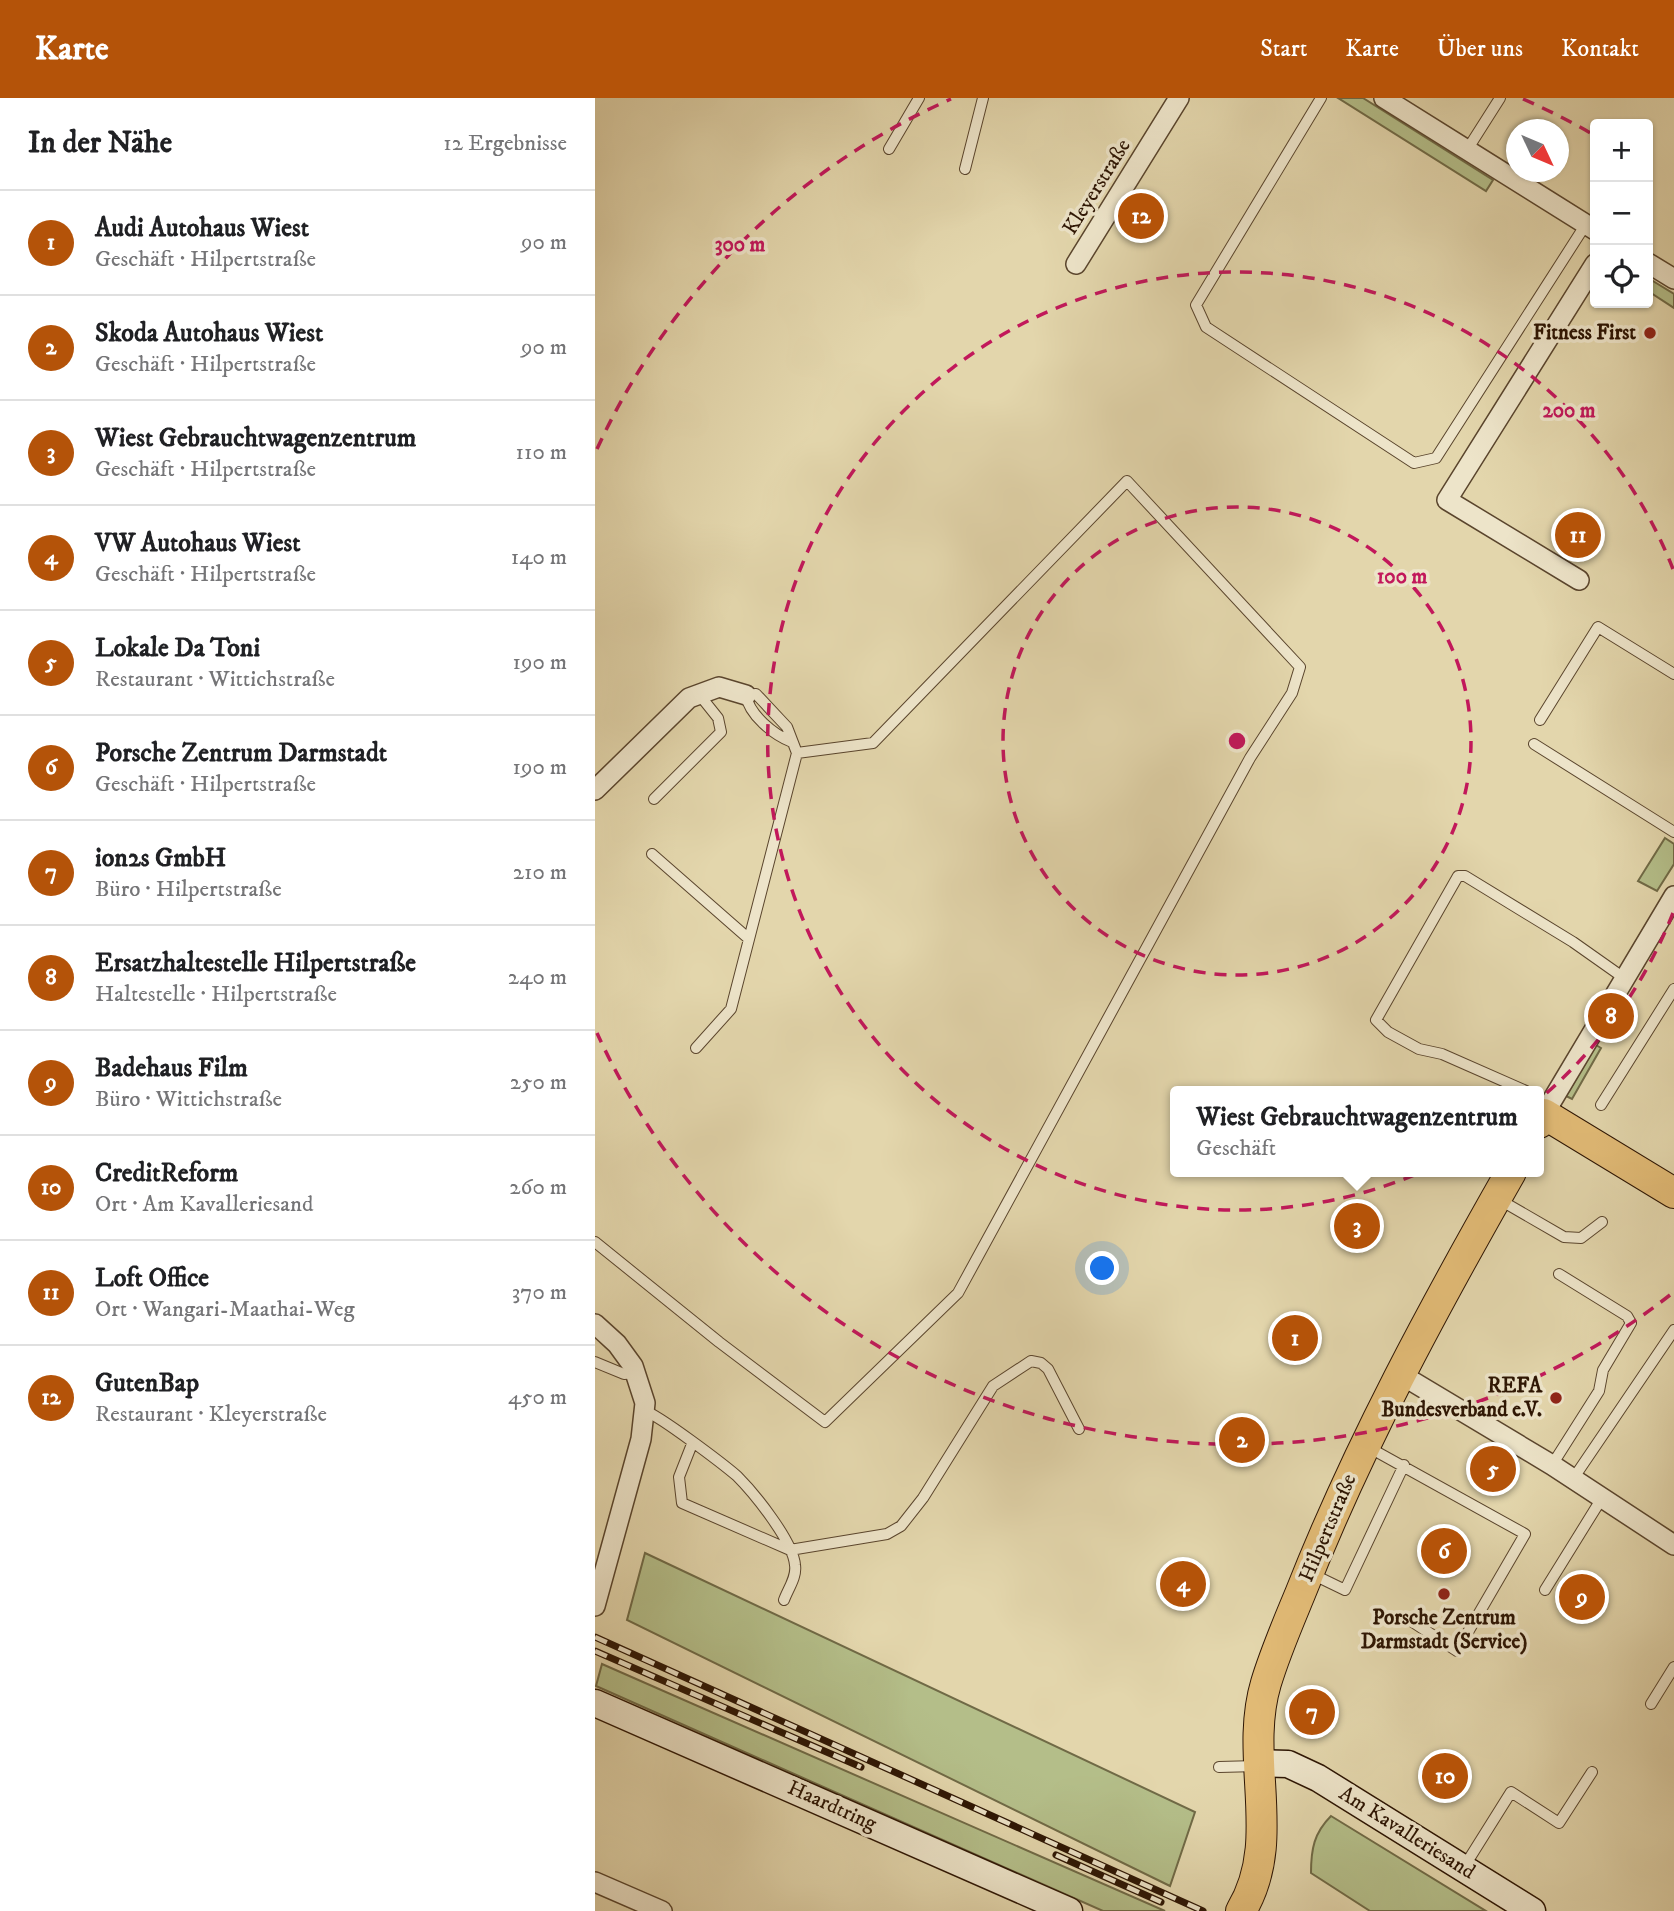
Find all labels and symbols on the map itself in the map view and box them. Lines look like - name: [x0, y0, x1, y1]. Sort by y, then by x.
- north arrow: [1506, 119, 1569, 182]
- street label: Kleyerstraße: [1057, 134, 1137, 240]
- pin: 12: [1118, 190, 1164, 242]
- text: 300 m: [715, 232, 766, 258]
- place label: Fitness First: [1533, 320, 1636, 346]
- marker: Fitness First: [1642, 325, 1658, 341]
- text: 200 m: [1542, 398, 1596, 424]
- pin: 11: [1555, 509, 1601, 561]
- text: 100 m: [1377, 564, 1427, 590]
- centre of rings: [1225, 729, 1249, 753]
- pin: 8: [1588, 990, 1634, 1042]
- pin: 3: [1334, 1200, 1380, 1252]
- your location: [1085, 1251, 1119, 1285]
- pin: 1: [1272, 1312, 1318, 1364]
- place label: REFA Bundesverband e.V.: [1381, 1373, 1543, 1423]
- marker: REFA Bundesverband e.V.: [1548, 1390, 1564, 1406]
- pin: 2: [1219, 1414, 1265, 1466]
- pin: 5: [1470, 1443, 1516, 1495]
- street label: Hilpertstraße: [1294, 1470, 1363, 1586]
- pin: 6: [1421, 1525, 1467, 1577]
- pin: 4: [1160, 1558, 1206, 1610]
- pin: 9: [1559, 1571, 1605, 1623]
- marker: Porsche Zentrum Darmstadt (Service): [1436, 1586, 1452, 1602]
- place label: Porsche Zentrum Darmstadt (Service): [1361, 1605, 1527, 1655]
- pin: 7: [1289, 1686, 1335, 1738]
- pin: 10: [1422, 1750, 1468, 1802]
- street label: Haardtring: [783, 1775, 881, 1837]
- street label: Am Kavalleriesand: [1334, 1781, 1480, 1886]

